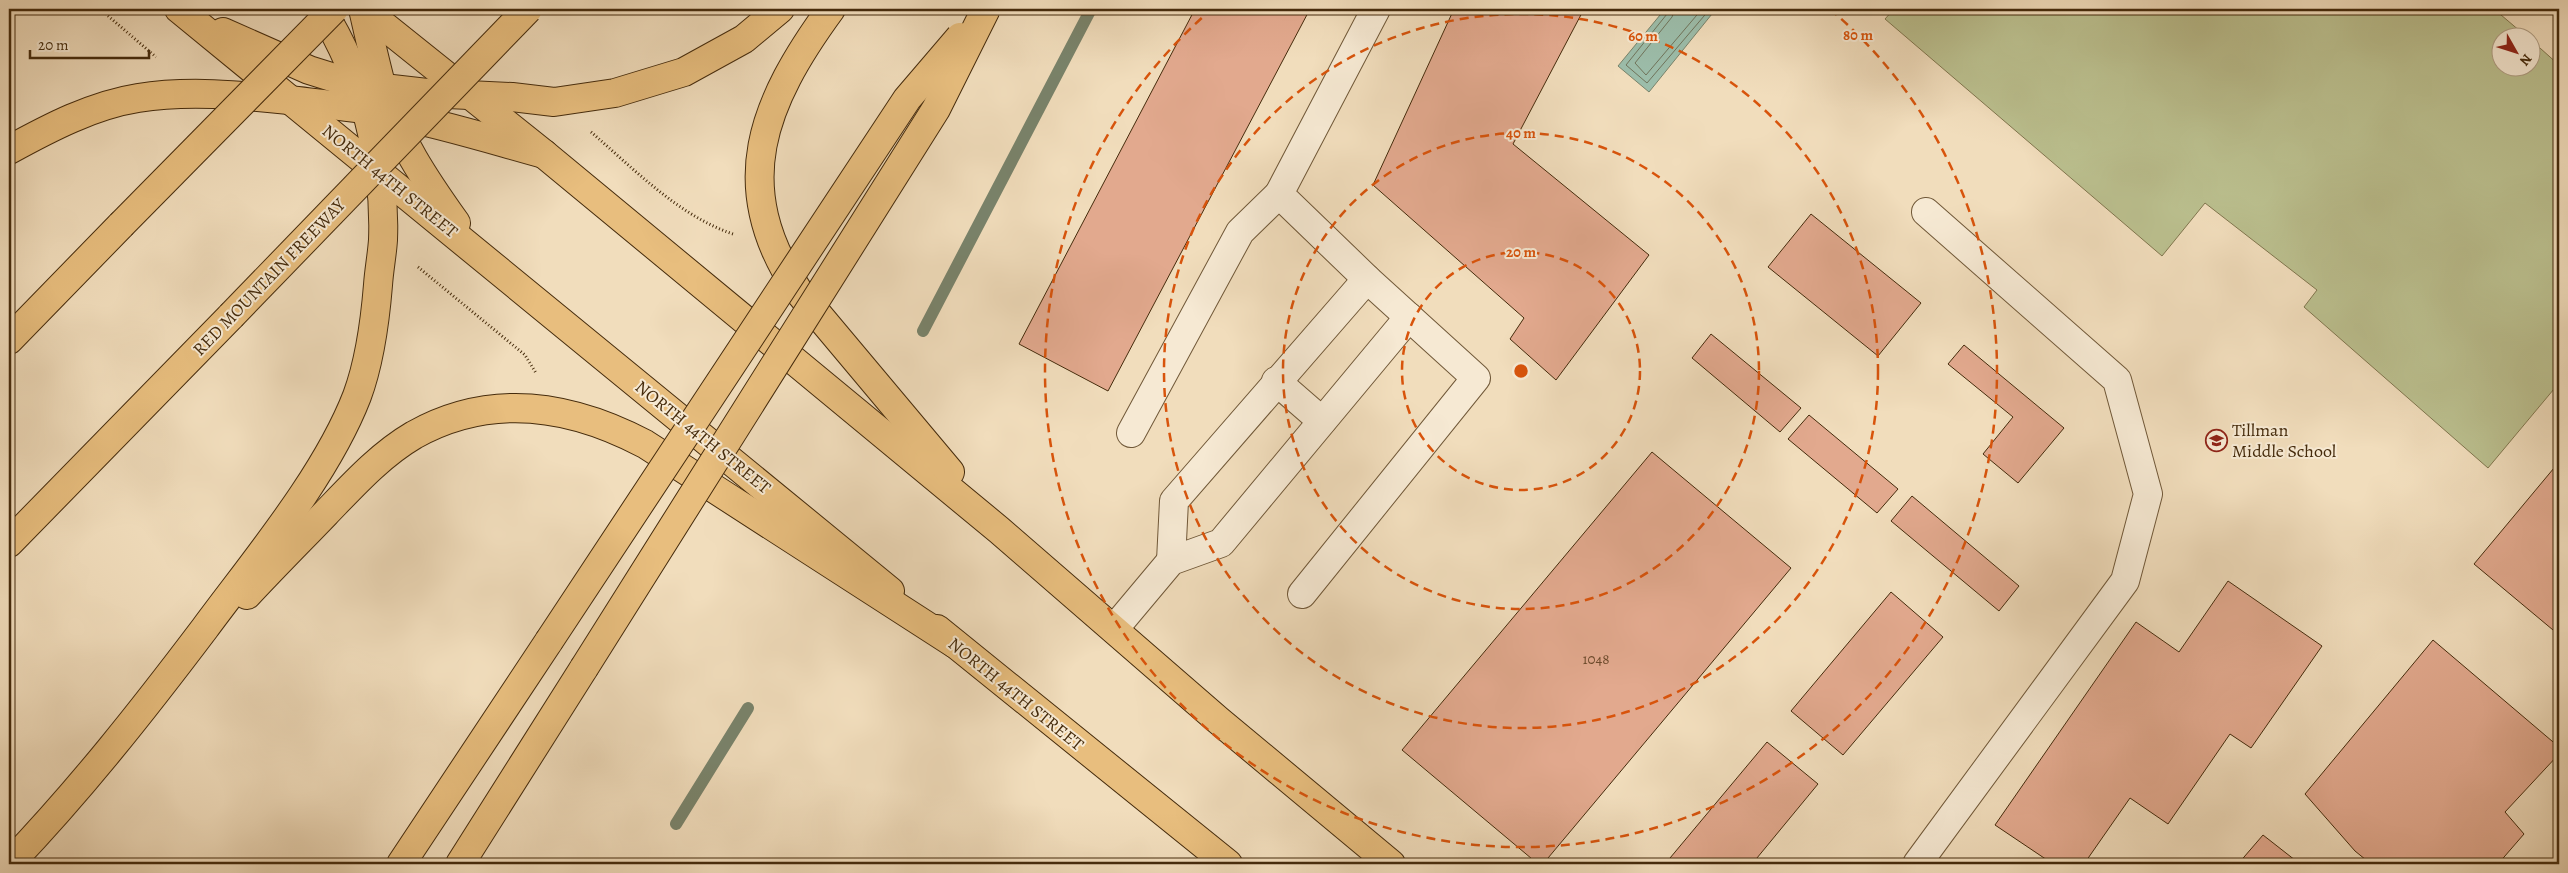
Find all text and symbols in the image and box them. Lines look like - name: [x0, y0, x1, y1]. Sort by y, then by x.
- text: 80 m: [1843, 25, 1873, 45]
- text: 60 m: [1628, 26, 1658, 46]
- scale bar: [30, 28, 149, 60]
- north arrow: [2490, 28, 2540, 78]
- text: 20 m: [38, 35, 69, 55]
- text: N: [2515, 50, 2536, 70]
- street label: NORTH 44TH STREET: [317, 119, 463, 243]
- text: 40 m: [1506, 123, 1536, 143]
- street label: RED MOUNTAIN FREEWAY: [187, 192, 352, 361]
- text: 20 m: [1506, 242, 1536, 262]
- centre of rings: [1512, 362, 1530, 380]
- street label: NORTH 44TH STREET: [630, 375, 776, 499]
- place label: Tillman Middle School: [2232, 418, 2337, 463]
- school or university icon: Tillman Middle School: [2204, 428, 2228, 452]
- street label: NORTH 44TH STREET: [943, 632, 1089, 756]
- house number: 1048: [1582, 649, 1610, 669]

